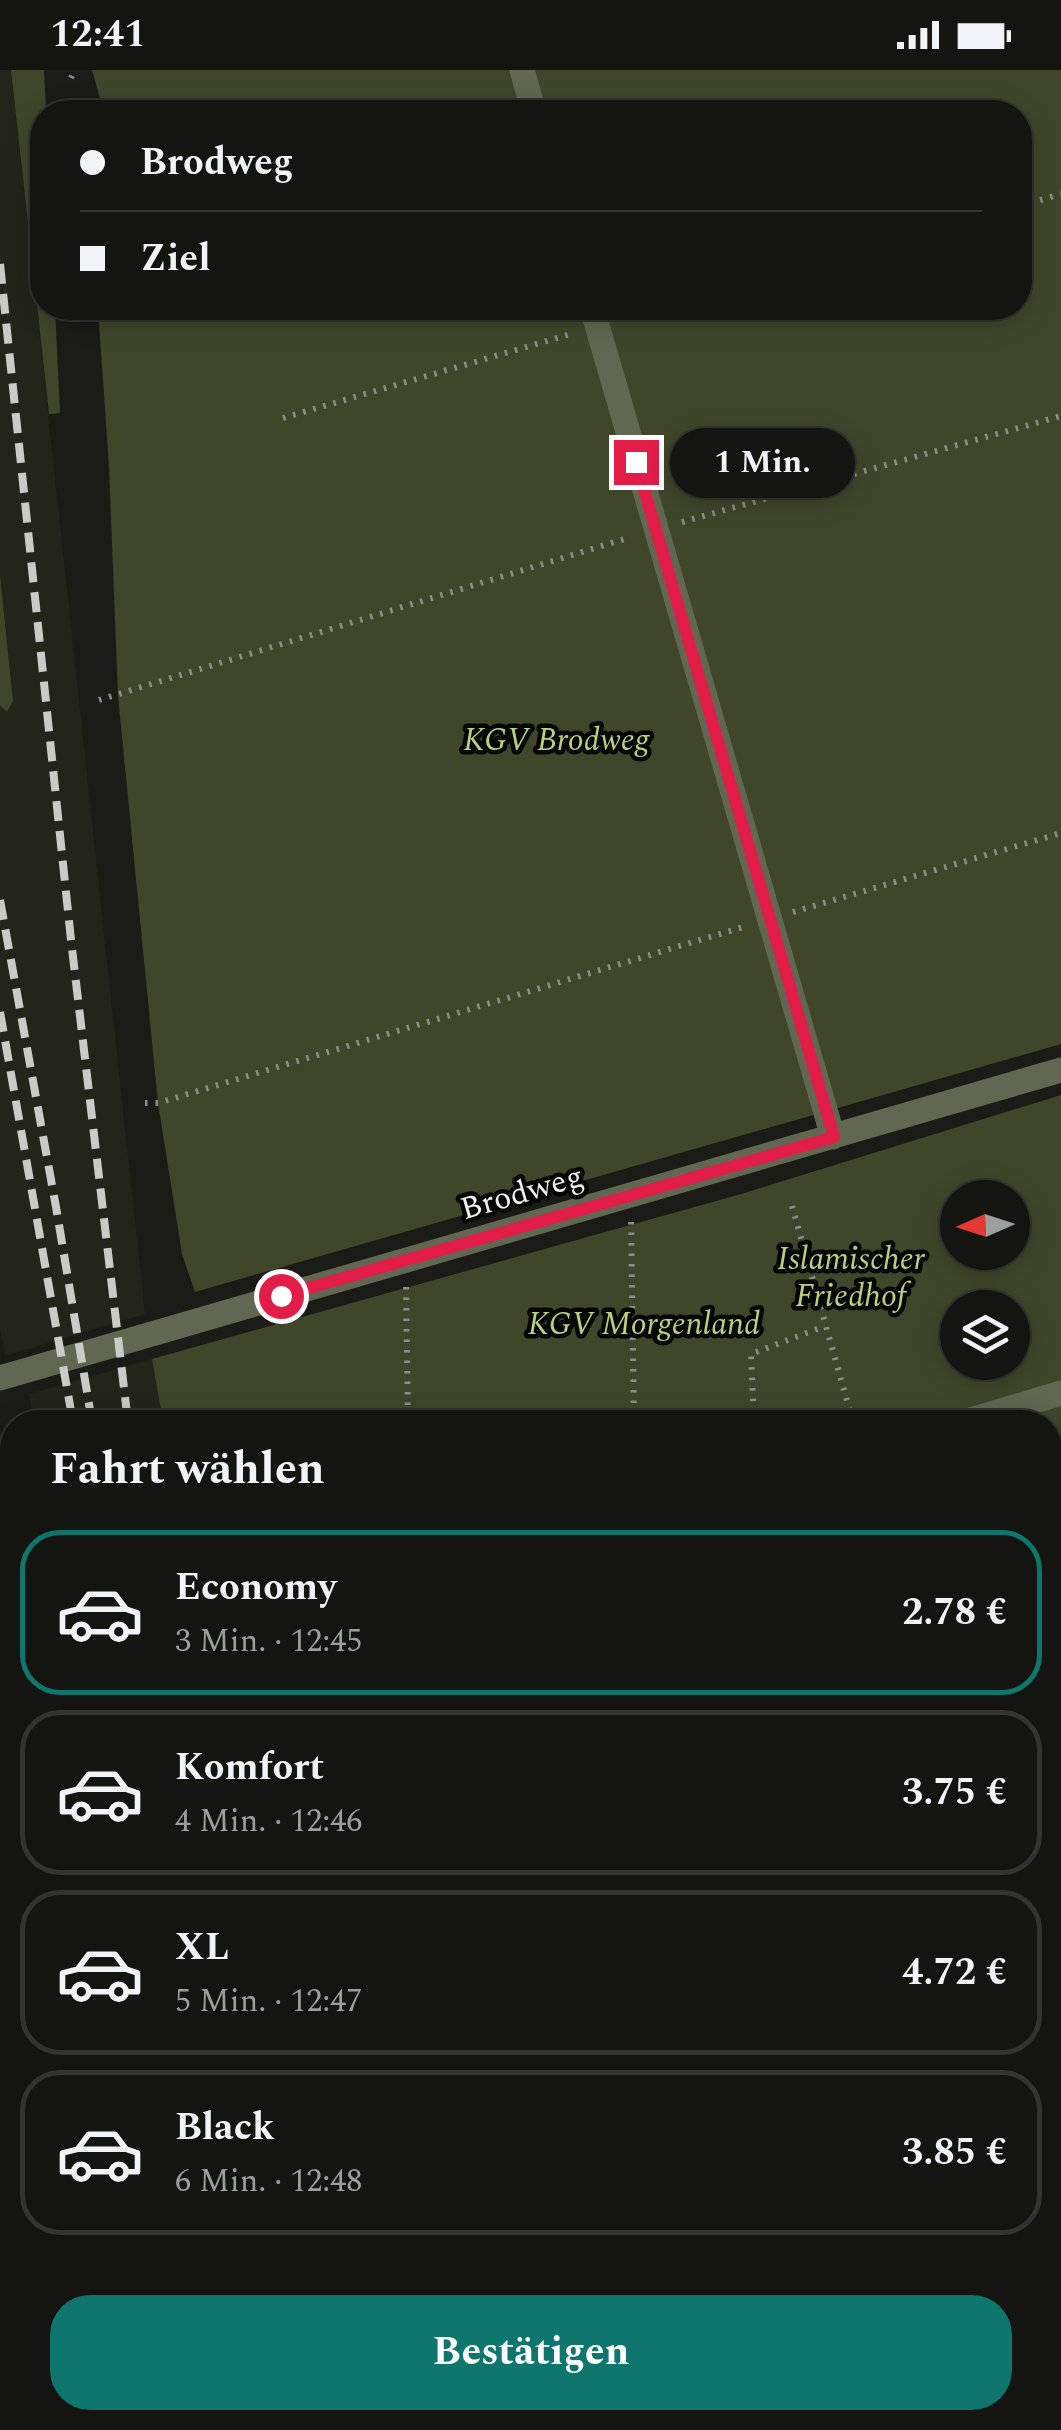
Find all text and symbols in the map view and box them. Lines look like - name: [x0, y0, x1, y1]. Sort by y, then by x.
- text: 12:41: [50, 6, 145, 64]
- text: Brodweg: [140, 134, 294, 192]
- text: Ziel: [140, 230, 211, 288]
- callout: 1 Min.: [671, 427, 856, 497]
- text: 1 Min.: [714, 438, 811, 487]
- route end: [614, 440, 659, 485]
- park label: KGV Brodweg: [463, 716, 650, 765]
- street label: Brodweg: [455, 1152, 589, 1234]
- north arrow: [940, 1180, 1030, 1270]
- map controls: [940, 1180, 1030, 1380]
- park label: Islamischer Friedhof: [777, 1235, 926, 1321]
- route start: [259, 1274, 304, 1319]
- button: layers: [940, 1290, 1030, 1380]
- park label: KGV Morgenland: [528, 1300, 760, 1349]
- text: Fahrt wählen: [50, 1435, 325, 1504]
- text: Economy: [175, 1559, 336, 1617]
- icon: car: [55, 1568, 145, 1658]
- text: 2.78 €: [902, 1584, 1007, 1642]
- text: 3 Min. · 12:45: [175, 1617, 362, 1666]
- text: Komfort: [175, 1739, 324, 1797]
- icon: car: [55, 1748, 145, 1838]
- text: 3.75 €: [902, 1764, 1007, 1822]
- text: 4 Min. · 12:46: [175, 1797, 362, 1846]
- text: XL: [175, 1919, 229, 1977]
- icon: car: [55, 1928, 145, 2018]
- text: 4.72 €: [902, 1944, 1007, 2002]
- text: 5 Min. · 12:47: [175, 1977, 362, 2026]
- text: Black: [175, 2099, 275, 2157]
- icon: car: [55, 2108, 145, 2198]
- text: 3.85 €: [902, 2124, 1007, 2182]
- text: 6 Min. · 12:48: [175, 2157, 362, 2206]
- button: Bestätigen: [50, 2295, 1012, 2410]

